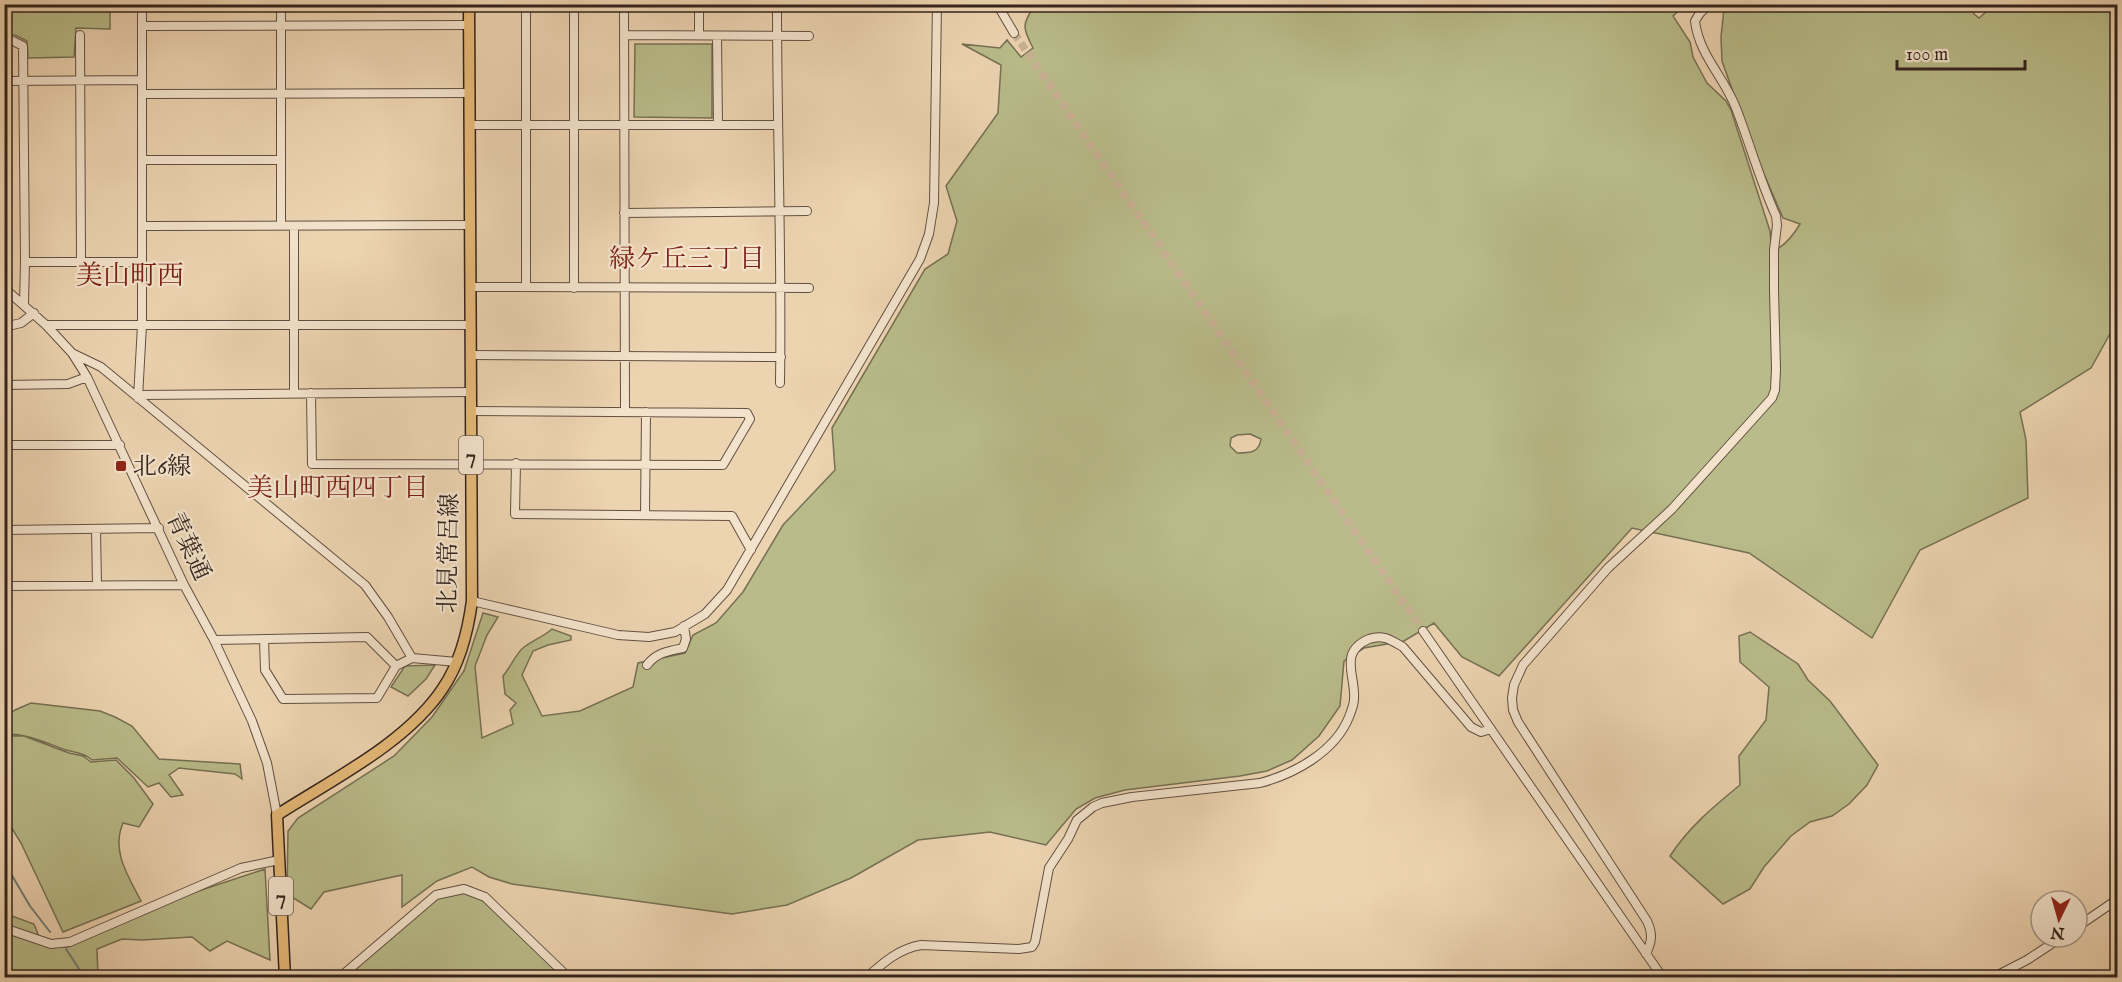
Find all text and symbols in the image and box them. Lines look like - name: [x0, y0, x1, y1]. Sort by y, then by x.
- scale bar: [1897, 33, 2024, 71]
- text: 100 m: [1906, 44, 1948, 67]
- district label: 緑ケ丘三丁目: [609, 243, 765, 276]
- district label: 美山町西: [76, 260, 184, 294]
- road number: 7: [459, 436, 483, 474]
- place label: 北6線: [133, 452, 191, 483]
- marker: 北6線: [114, 459, 128, 473]
- district label: 美山町西四丁目: [247, 472, 429, 505]
- street label: 北見常呂線: [433, 493, 466, 613]
- street label: 青葉通: [158, 507, 217, 586]
- road number: 7: [269, 877, 293, 915]
- north arrow: [2029, 889, 2089, 949]
- text: N: [2050, 921, 2067, 943]

